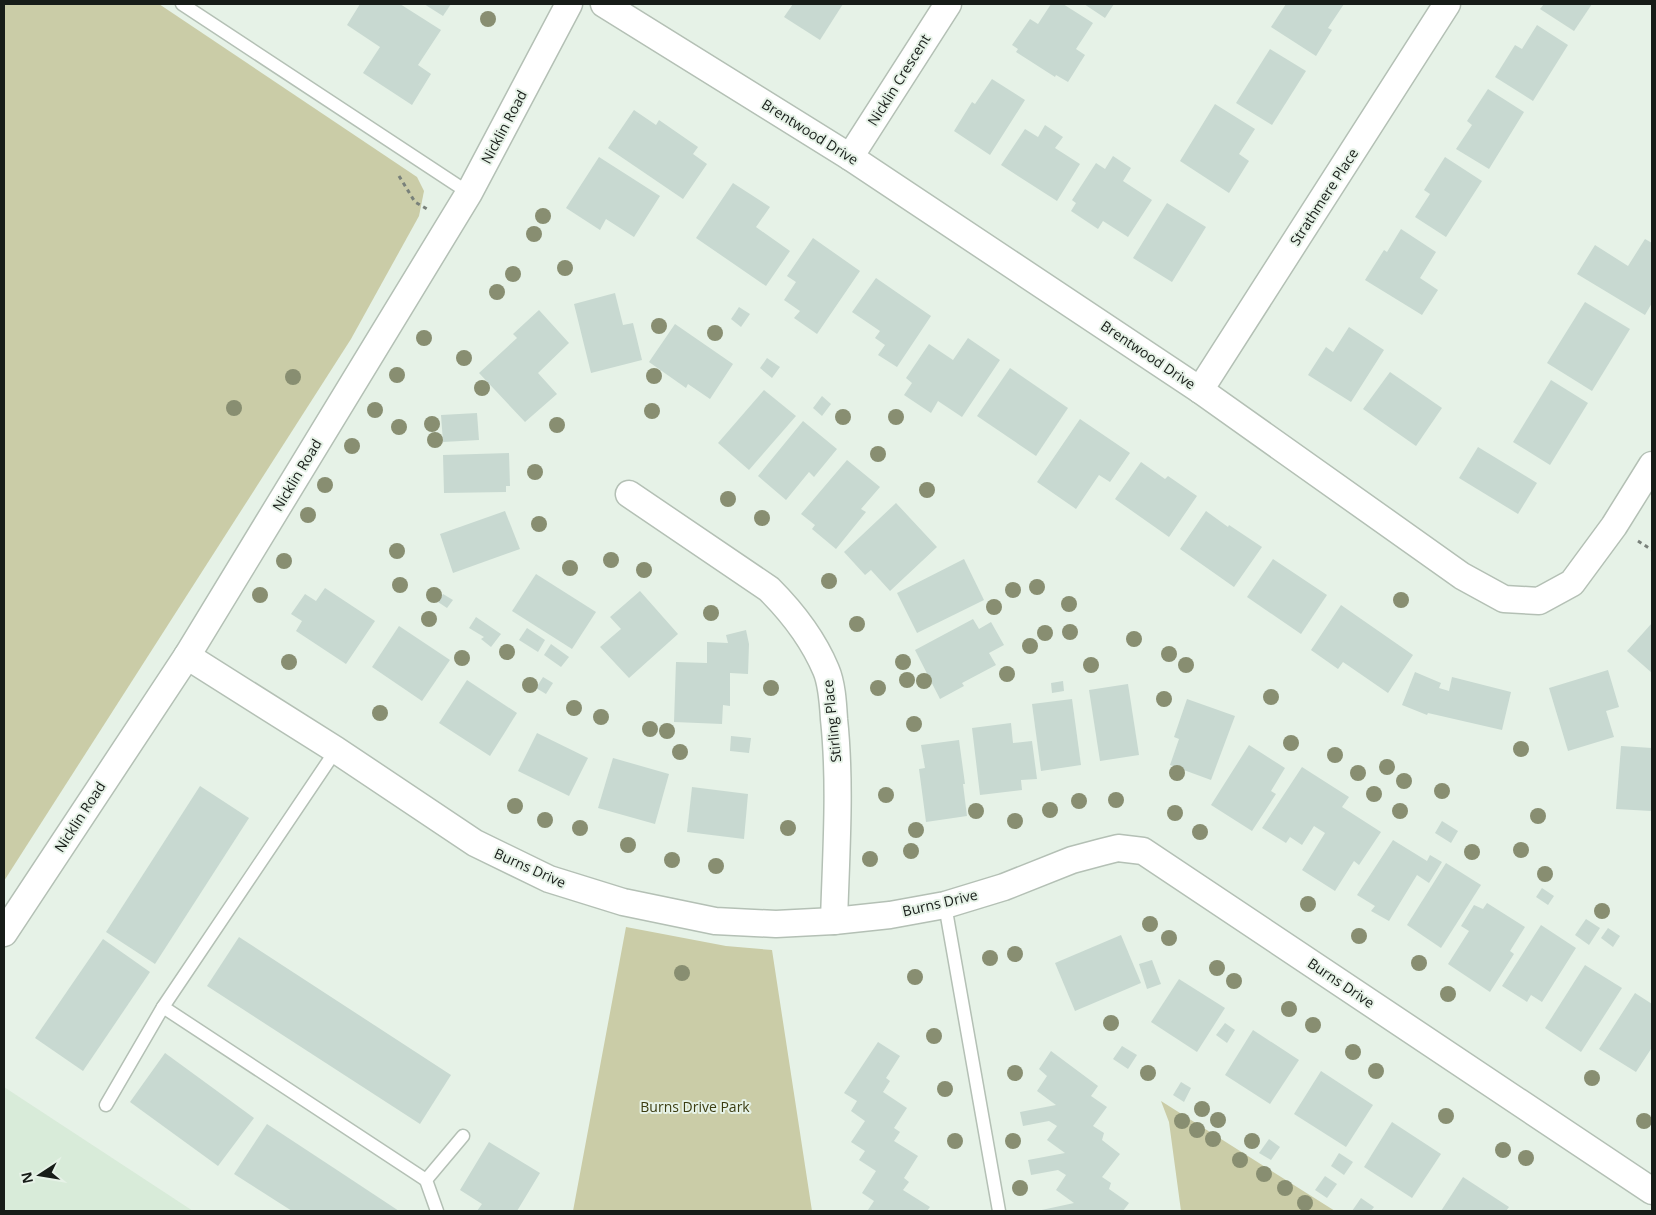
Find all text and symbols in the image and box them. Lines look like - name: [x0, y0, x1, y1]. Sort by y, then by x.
- street label: Nicklin Crescent: [863, 30, 934, 129]
- street label: Nicklin Road: [476, 87, 531, 167]
- street label: Brentwood Drive: [758, 94, 862, 169]
- street label: Strathmere Place: [1285, 144, 1362, 249]
- street label: Brentwood Drive: [1097, 316, 1199, 393]
- street label: Nicklin Road: [268, 435, 326, 514]
- street label: Stirling Place: [818, 679, 845, 763]
- street label: Nicklin Road: [50, 778, 110, 856]
- street label: Burns Drive: [491, 843, 569, 892]
- street label: Burns Drive: [900, 885, 979, 920]
- street label: Burns Drive: [1304, 953, 1378, 1012]
- park label: Burns Drive Park: [640, 1097, 750, 1116]
- north arrow: [15, 1150, 65, 1200]
- text: N: [16, 1170, 37, 1185]

